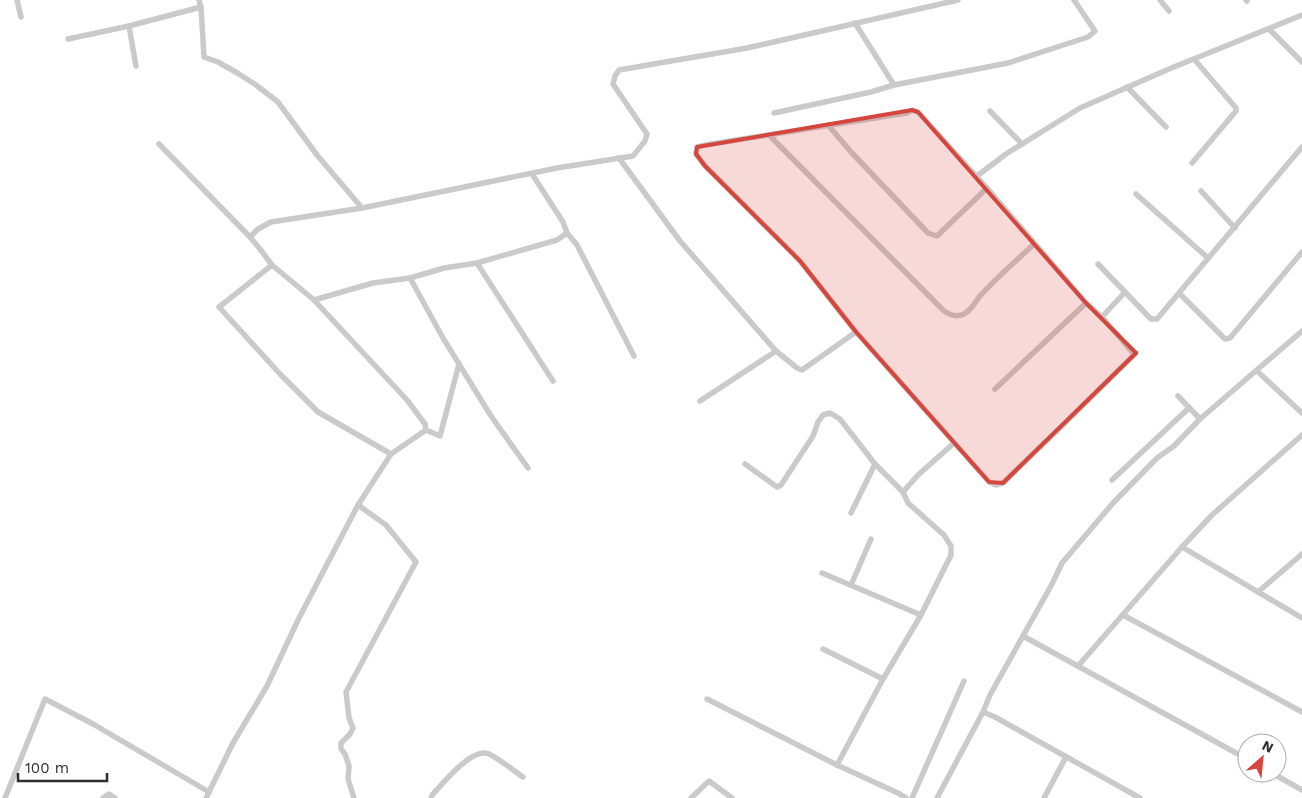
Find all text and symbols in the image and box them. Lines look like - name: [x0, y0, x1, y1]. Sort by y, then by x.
- north arrow: [1237, 733, 1287, 783]
- text: N: [1260, 737, 1276, 756]
- scale bar: [18, 750, 106, 782]
- text: 100 m: [25, 759, 69, 777]

